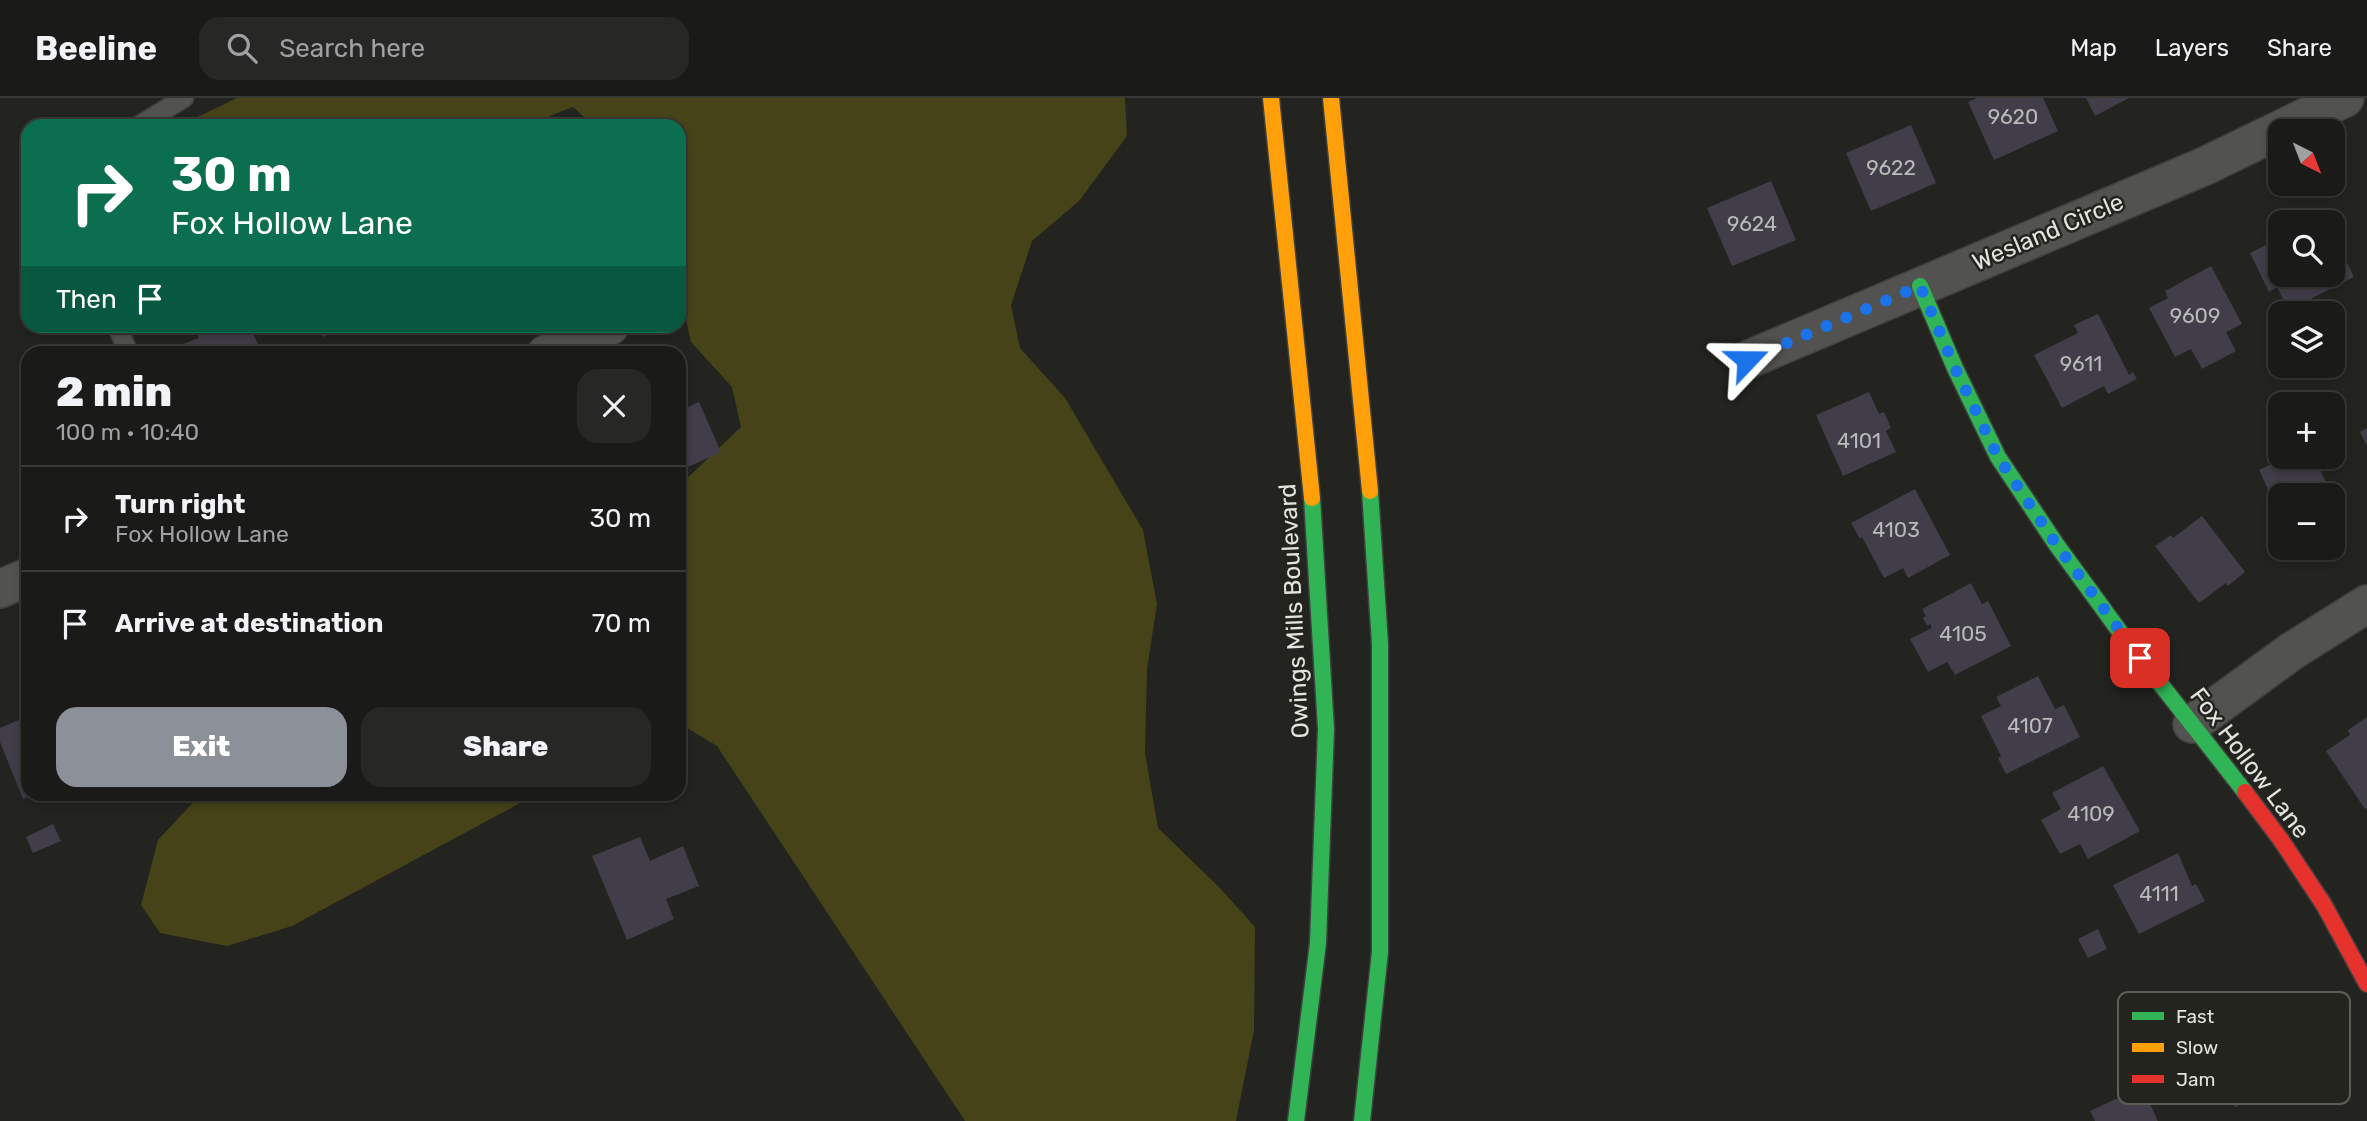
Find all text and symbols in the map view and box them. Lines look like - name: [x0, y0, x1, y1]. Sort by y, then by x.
- search box: [199, 17, 689, 80]
- text: Beeline: [35, 29, 157, 68]
- icon: search: [223, 29, 261, 67]
- text: Search here: [279, 33, 425, 64]
- text: Map: [2070, 34, 2117, 62]
- text: Layers: [2155, 34, 2229, 62]
- text: Share: [2267, 34, 2332, 62]
- house number: 9620: [1988, 104, 2038, 129]
- north arrow: [2268, 119, 2345, 196]
- map controls: [2268, 119, 2345, 560]
- text: 30 m: [171, 145, 292, 203]
- icon: right: [56, 147, 147, 238]
- house number: 9622: [1866, 155, 1916, 180]
- street label: Wesland Circle: [1968, 188, 2128, 276]
- text: Fox Hollow Lane: [171, 204, 413, 242]
- button: search: [2268, 210, 2345, 287]
- house number: 9624: [1727, 211, 1777, 236]
- icon: arrive: [131, 280, 169, 318]
- text: Then: [56, 284, 117, 315]
- button: layers: [2268, 301, 2345, 378]
- house number: 9609: [2170, 303, 2220, 328]
- position arrow: [1710, 323, 1784, 397]
- house number: 9611: [2060, 351, 2102, 376]
- text: 2 min: [56, 367, 172, 417]
- button: close: [577, 369, 651, 443]
- button: +: [2268, 392, 2345, 469]
- text: 100 m · 10:40: [56, 418, 199, 446]
- house number: 4101: [1837, 428, 1881, 453]
- street label: Owings Mills Boulevard: [1273, 483, 1315, 739]
- button: −: [2268, 483, 2345, 560]
- text: Turn right: [115, 489, 245, 520]
- icon: right: [56, 500, 94, 538]
- text: 30 m: [589, 503, 651, 534]
- house number: 4103: [1872, 517, 1920, 542]
- text: Fox Hollow Lane: [115, 520, 289, 548]
- icon: arrive: [56, 605, 94, 643]
- text: Arrive at destination: [115, 608, 383, 639]
- text: 70 m: [592, 608, 651, 639]
- house number: 4105: [1939, 621, 1987, 646]
- pin: [2110, 628, 2170, 688]
- icon: arrive: [2121, 639, 2159, 677]
- street label: Fox Hollow Lane: [2184, 682, 2316, 844]
- button: Exit: [56, 707, 347, 787]
- button: Share: [361, 707, 651, 787]
- house number: 4107: [2007, 713, 2053, 738]
- house number: 4109: [2067, 801, 2115, 826]
- house number: 4111: [2139, 881, 2179, 906]
- legend: [2118, 992, 2350, 1104]
- text: Fast: [2176, 1005, 2215, 1028]
- text: Slow: [2176, 1036, 2218, 1059]
- text: Jam: [2176, 1068, 2215, 1091]

